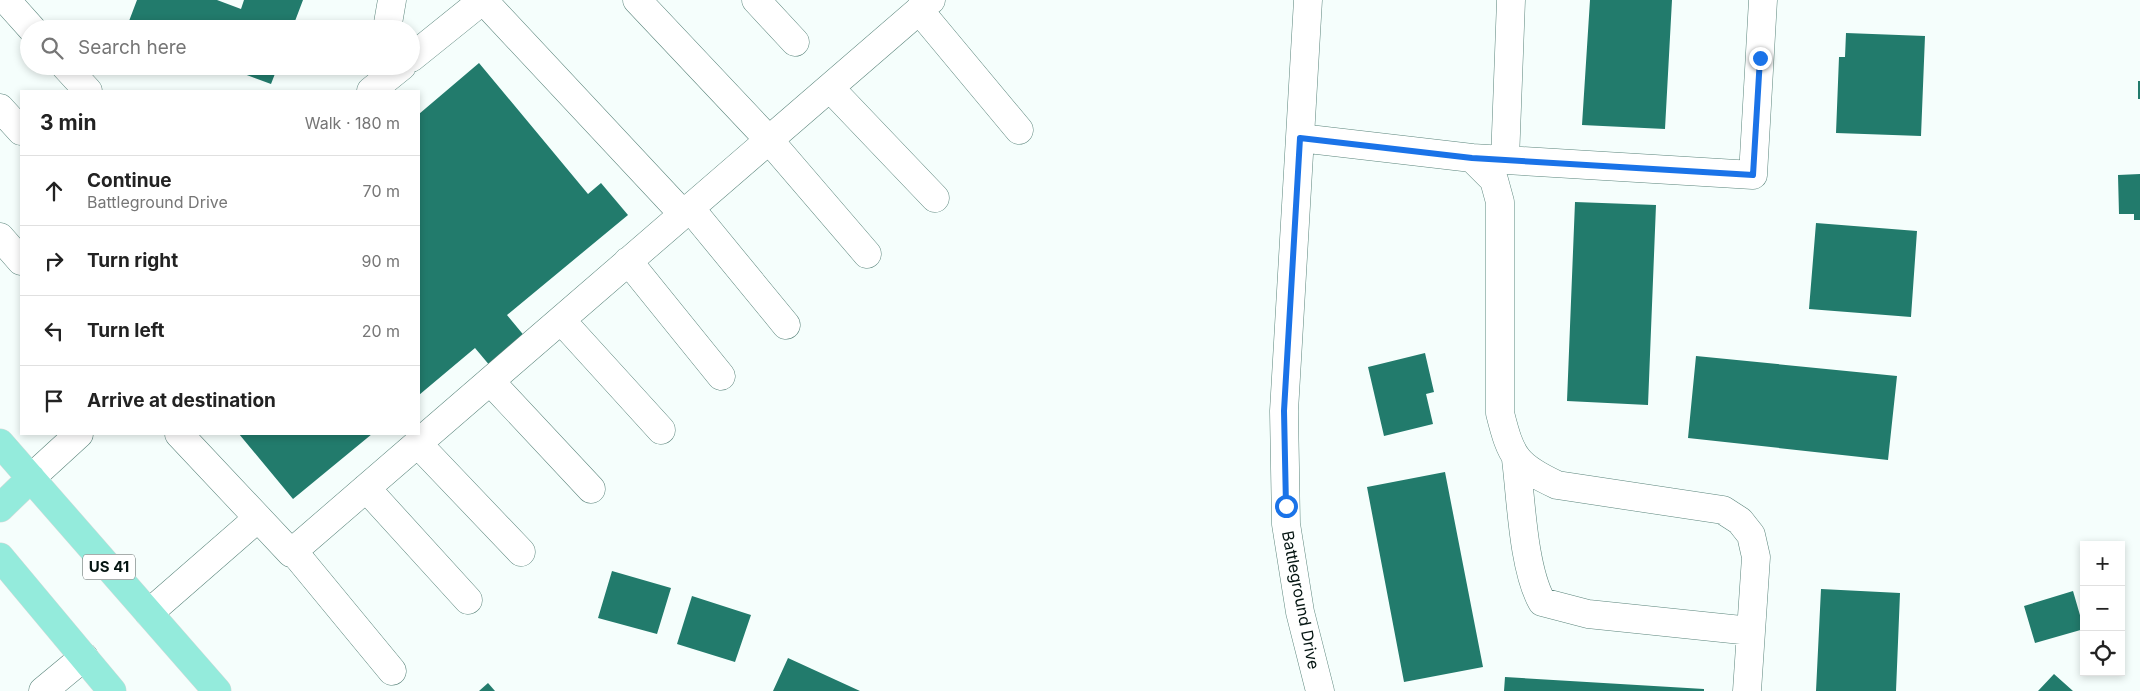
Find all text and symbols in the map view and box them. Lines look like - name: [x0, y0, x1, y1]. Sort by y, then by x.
- search box: [20, 20, 420, 75]
- icon: search: [38, 34, 66, 62]
- text: Search here: [78, 36, 187, 59]
- route end: [1749, 47, 1772, 70]
- text: 3 min: [40, 110, 96, 135]
- text: Walk · 180 m: [305, 113, 400, 133]
- text: Continue: [87, 169, 172, 192]
- icon: ahead: [40, 177, 68, 205]
- text: 70 m: [363, 181, 400, 201]
- text: Battleground Drive: [87, 192, 228, 212]
- icon: right: [40, 247, 68, 275]
- text: Turn right: [87, 249, 178, 272]
- text: 90 m: [361, 251, 400, 271]
- icon: left: [40, 317, 68, 345]
- text: Turn left: [87, 319, 165, 342]
- text: 20 m: [362, 321, 400, 341]
- icon: arrive: [40, 387, 68, 415]
- text: Arrive at destination: [87, 389, 276, 412]
- route start: [1275, 495, 1298, 518]
- street label: Battleground Drive: [1278, 529, 1324, 671]
- map controls: [2080, 541, 2125, 676]
- button: +: [2080, 541, 2125, 586]
- road number: US 41: [83, 554, 135, 580]
- button: −: [2080, 586, 2125, 631]
- button: locate: [2080, 631, 2125, 676]

